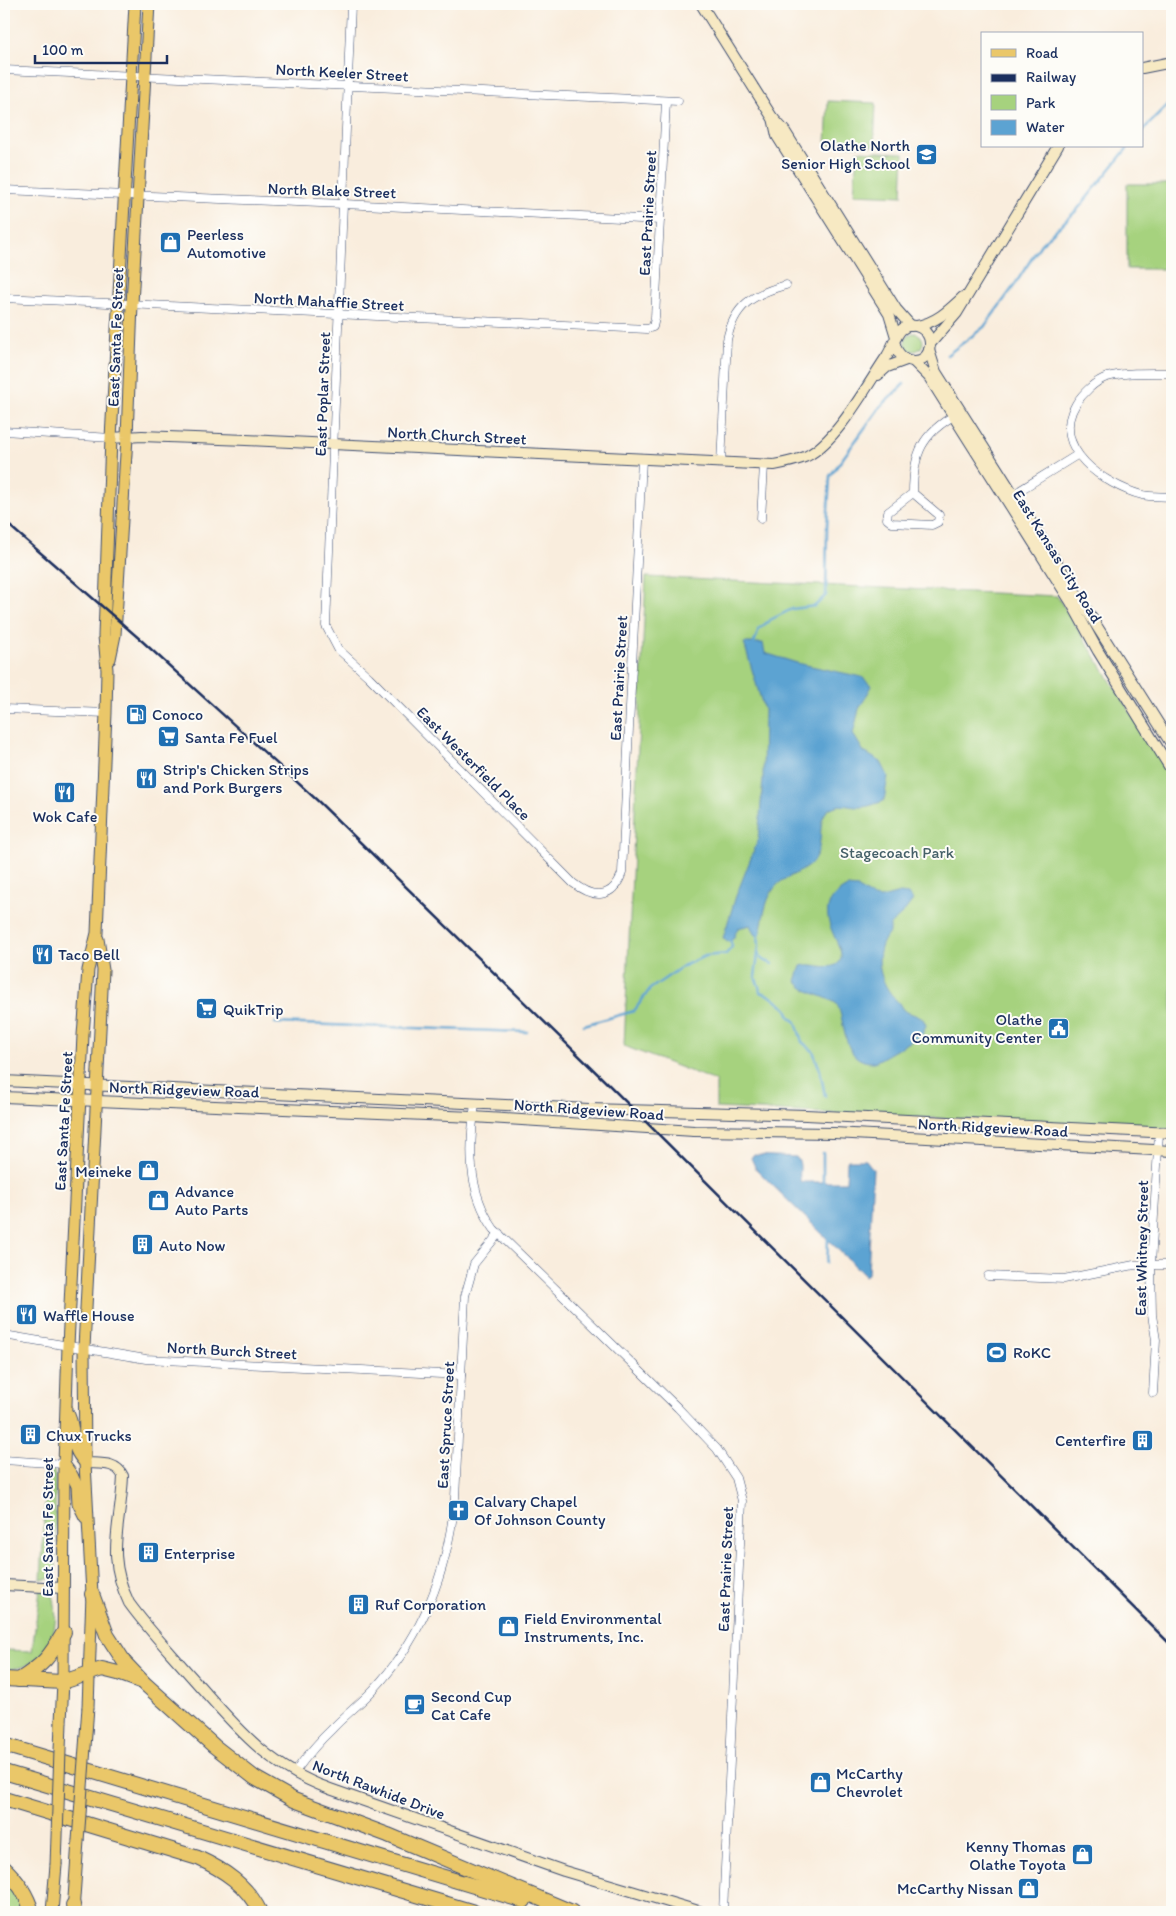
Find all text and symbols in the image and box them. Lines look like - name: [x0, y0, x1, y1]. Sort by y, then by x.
- scale bar: [35, 32, 168, 64]
- legend: [981, 32, 1144, 148]
- text: 100 m: [42, 41, 84, 59]
- text: Road: [1026, 44, 1059, 62]
- street label: North Keeler Street: [275, 60, 409, 85]
- text: Railway: [1026, 68, 1076, 86]
- text: Park: [1026, 94, 1056, 112]
- text: Water: [1026, 118, 1065, 136]
- place label: Olathe North Senior High School: [781, 136, 910, 173]
- school or university icon: Olathe North Senior High School: [914, 142, 938, 166]
- street label: East Prairie Street: [635, 150, 660, 276]
- street label: North Blake Street: [267, 179, 397, 202]
- place label: Peerless Automotive: [187, 225, 266, 262]
- shop icon: Peerless Automotive: [159, 231, 183, 255]
- street label: East Santa Fe Street: [104, 267, 127, 407]
- street label: North Mahaffie Street: [253, 288, 405, 315]
- street label: East Poplar Street: [311, 331, 334, 457]
- street label: North Church Street: [387, 422, 527, 449]
- street label: East Kansas City Road: [1009, 486, 1107, 627]
- street label: East Prairie Street: [606, 615, 631, 741]
- fuel station icon: Conoco: [124, 702, 148, 726]
- street label: East Westerfield Place: [413, 702, 535, 825]
- place label: Conoco: [152, 705, 203, 724]
- supermarket icon: Santa Fe Fuel: [157, 725, 181, 749]
- place label: Santa Fe Fuel: [185, 728, 278, 747]
- place label: Strip's Chicken Strips and Pork Burgers: [163, 760, 309, 797]
- restaurant icon: Strip's Chicken Strips and Pork Burgers: [135, 766, 159, 790]
- restaurant icon: Wok Cafe: [53, 780, 77, 804]
- place label: Wok Cafe: [32, 807, 98, 826]
- park label: Stagecoach Park: [840, 843, 955, 862]
- restaurant icon: Taco Bell: [30, 942, 54, 966]
- place label: Taco Bell: [58, 945, 120, 964]
- supermarket icon: QuikTrip: [195, 997, 219, 1021]
- place label: QuikTrip: [223, 1000, 283, 1019]
- place label: Olathe Community Center: [912, 1010, 1042, 1047]
- public building icon: Olathe Community Center: [1046, 1016, 1070, 1040]
- street label: East Santa Fe Street: [50, 1051, 77, 1191]
- street label: North Ridgeview Road: [108, 1077, 260, 1102]
- street label: North Ridgeview Road: [513, 1095, 665, 1124]
- street label: North Ridgeview Road: [917, 1114, 1069, 1141]
- shop icon: Meineke: [136, 1159, 160, 1183]
- place label: Meineke: [75, 1162, 132, 1181]
- street label: East Whitney Street: [1131, 1180, 1152, 1316]
- place label: Advance Auto Parts: [175, 1182, 248, 1219]
- shop icon: Advance Auto Parts: [147, 1188, 171, 1212]
- building icon: Auto Now: [131, 1233, 155, 1257]
- place label: Auto Now: [159, 1236, 226, 1255]
- restaurant icon: Waffle House: [15, 1303, 39, 1327]
- place label: Waffle House: [43, 1306, 135, 1325]
- street label: North Burch Street: [166, 1338, 298, 1363]
- sports icon: RoKC: [985, 1340, 1009, 1364]
- place label: RoKC: [1013, 1343, 1051, 1362]
- street label: East Spruce Street: [433, 1361, 458, 1489]
- building icon: Chux Trucks: [18, 1423, 42, 1447]
- place label: Chux Trucks: [46, 1426, 132, 1445]
- building icon: Centerfire: [1130, 1428, 1154, 1452]
- place label: Centerfire: [1055, 1431, 1126, 1450]
- street label: East Santa Fe Street: [38, 1457, 57, 1597]
- place label: Calvary Chapel Of Johnson County: [474, 1492, 606, 1529]
- church icon: Calvary Chapel Of Johnson County: [446, 1498, 470, 1522]
- street label: East Prairie Street: [714, 1506, 737, 1632]
- building icon: Enterprise: [136, 1541, 160, 1565]
- place label: Enterprise: [164, 1544, 236, 1563]
- building icon: Ruf Corporation: [347, 1592, 371, 1616]
- place label: Ruf Corporation: [375, 1595, 486, 1614]
- place label: Field Environmental Instruments, Inc.: [524, 1609, 662, 1646]
- shop icon: Field Environmental Instruments, Inc.: [496, 1615, 520, 1639]
- place label: Second Cup Cat Cafe: [431, 1687, 512, 1724]
- cafe icon: Second Cup Cat Cafe: [403, 1693, 427, 1717]
- street label: North Rawhide Drive: [310, 1755, 448, 1824]
- place label: McCarthy Chevrolet: [836, 1764, 903, 1801]
- shop icon: McCarthy Chevrolet: [808, 1770, 832, 1794]
- place label: Kenny Thomas Olathe Toyota: [966, 1837, 1066, 1874]
- shop icon: Kenny Thomas Olathe Toyota: [1070, 1843, 1094, 1867]
- shop icon: McCarthy Nissan: [1017, 1876, 1041, 1900]
- place label: McCarthy Nissan: [897, 1879, 1013, 1898]

